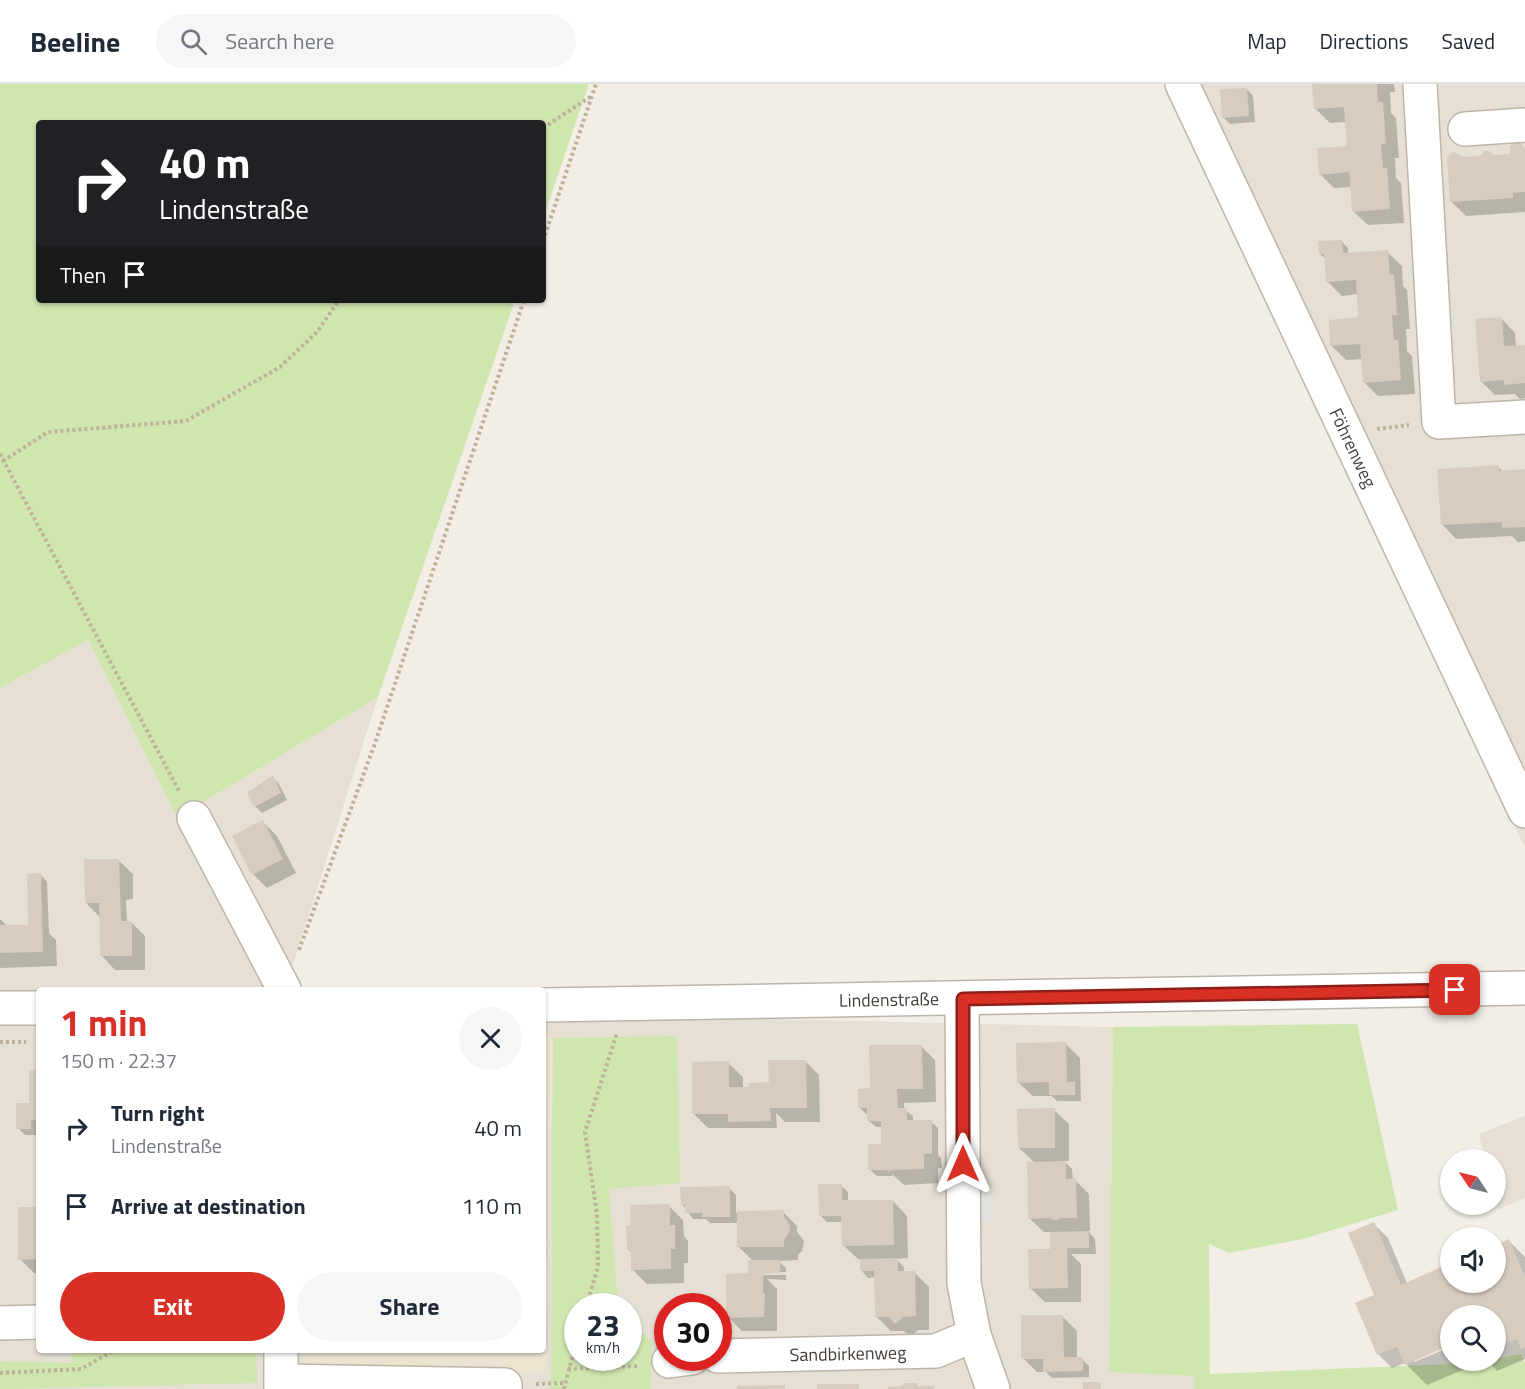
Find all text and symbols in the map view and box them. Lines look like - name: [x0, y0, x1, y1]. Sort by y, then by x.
- search box: [156, 14, 576, 68]
- text: Beeline: [30, 20, 120, 63]
- text: Search here: [225, 24, 334, 58]
- icon: search: [177, 25, 210, 58]
- text: Map: [1247, 25, 1287, 57]
- text: Directions: [1320, 25, 1409, 57]
- text: Saved: [1442, 25, 1495, 57]
- text: 40 m: [159, 130, 251, 194]
- icon: right: [60, 144, 138, 222]
- text: Lindenstraße: [159, 188, 309, 229]
- text: Then: [60, 258, 106, 292]
- icon: arrive: [118, 258, 151, 291]
- street label: Föhrenweg: [1323, 403, 1384, 492]
- pin: [1429, 964, 1480, 1015]
- icon: arrive: [1438, 973, 1471, 1006]
- street label: Lindenstraße: [839, 985, 939, 1013]
- text: 1 min: [60, 995, 147, 1050]
- button: close: [459, 1007, 522, 1070]
- text: 150 m · 22:37: [60, 1045, 177, 1076]
- text: Turn right: [111, 1096, 205, 1130]
- text: 40 m: [474, 1111, 522, 1145]
- icon: right: [60, 1112, 93, 1145]
- text: Lindenstraße: [111, 1130, 222, 1161]
- position arrow: [931, 1132, 995, 1196]
- north arrow: [1440, 1149, 1506, 1215]
- map controls: [1440, 1149, 1506, 1371]
- text: Arrive at destination: [111, 1189, 306, 1223]
- text: 110 m: [462, 1189, 522, 1223]
- icon: arrive: [60, 1190, 93, 1223]
- button: sound: [1440, 1227, 1506, 1293]
- button: Exit: [60, 1272, 285, 1341]
- button: Share: [297, 1272, 522, 1341]
- speed limit sign: 30: [654, 1293, 732, 1371]
- text: 23: [586, 1302, 620, 1348]
- button: search: [1440, 1305, 1506, 1371]
- text: km/h: [586, 1336, 620, 1359]
- street label: Sandbirkenweg: [789, 1338, 907, 1368]

